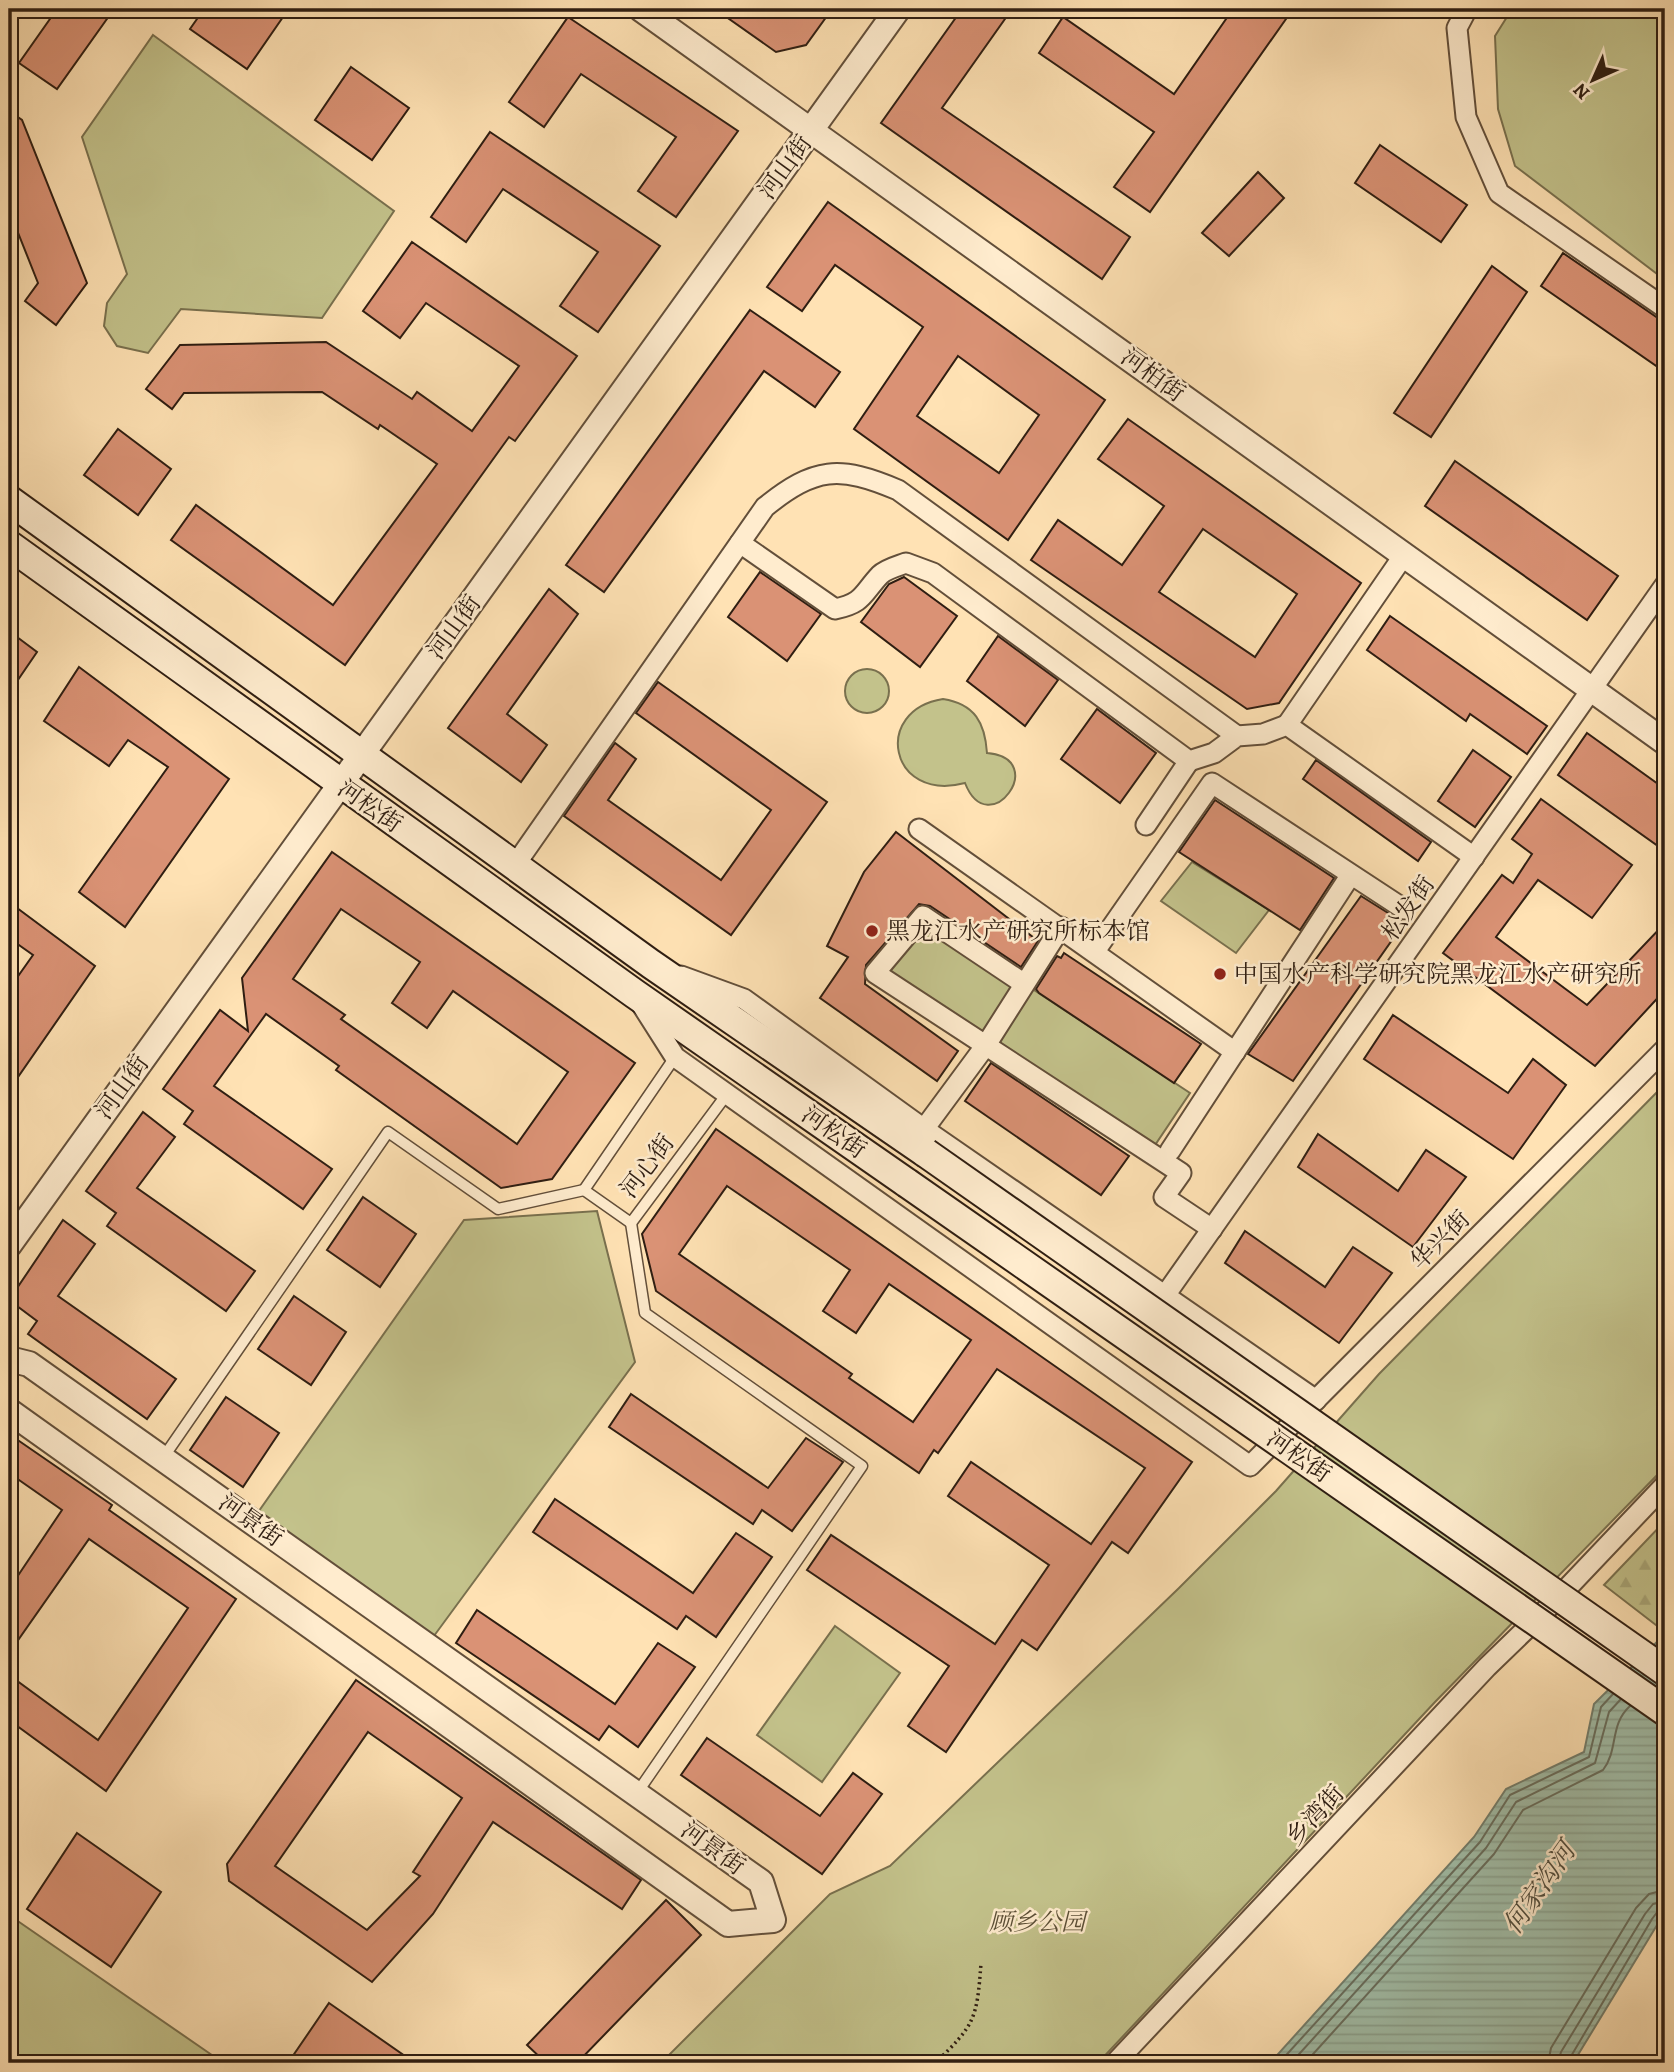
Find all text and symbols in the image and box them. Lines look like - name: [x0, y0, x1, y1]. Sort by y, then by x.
- north arrow: [1558, 46, 1628, 116]
- text: N: [1567, 77, 1596, 105]
- street label: 河山街: [751, 128, 819, 206]
- street label: 河柏街: [1114, 341, 1192, 409]
- street label: 河山街: [420, 588, 488, 666]
- street label: 河松街: [331, 772, 409, 840]
- street label: 松发街: [1374, 869, 1442, 947]
- place label: 黑龙江水产研究所标本馆: [886, 915, 1150, 947]
- marker: 黑龙江水产研究所标本馆: [864, 923, 880, 939]
- place label: 中国水产科学研究院黑龙江水产研究所: [1234, 958, 1642, 990]
- marker: 中国水产科学研究院黑龙江水产研究所: [1212, 966, 1228, 982]
- street label: 河山街: [88, 1048, 156, 1126]
- street label: 河松街: [795, 1098, 873, 1166]
- street label: 河心街: [613, 1128, 681, 1204]
- street label: 华兴街: [1403, 1203, 1477, 1277]
- street label: 河松街: [1260, 1422, 1338, 1490]
- street label: 河景街: [212, 1486, 290, 1554]
- street label: 乡湾街: [1279, 1778, 1351, 1852]
- street label: 河景街: [674, 1814, 752, 1882]
- water label: 何家沟河: [1495, 1832, 1586, 1941]
- park label: 顾乡公园: [989, 1906, 1089, 1938]

